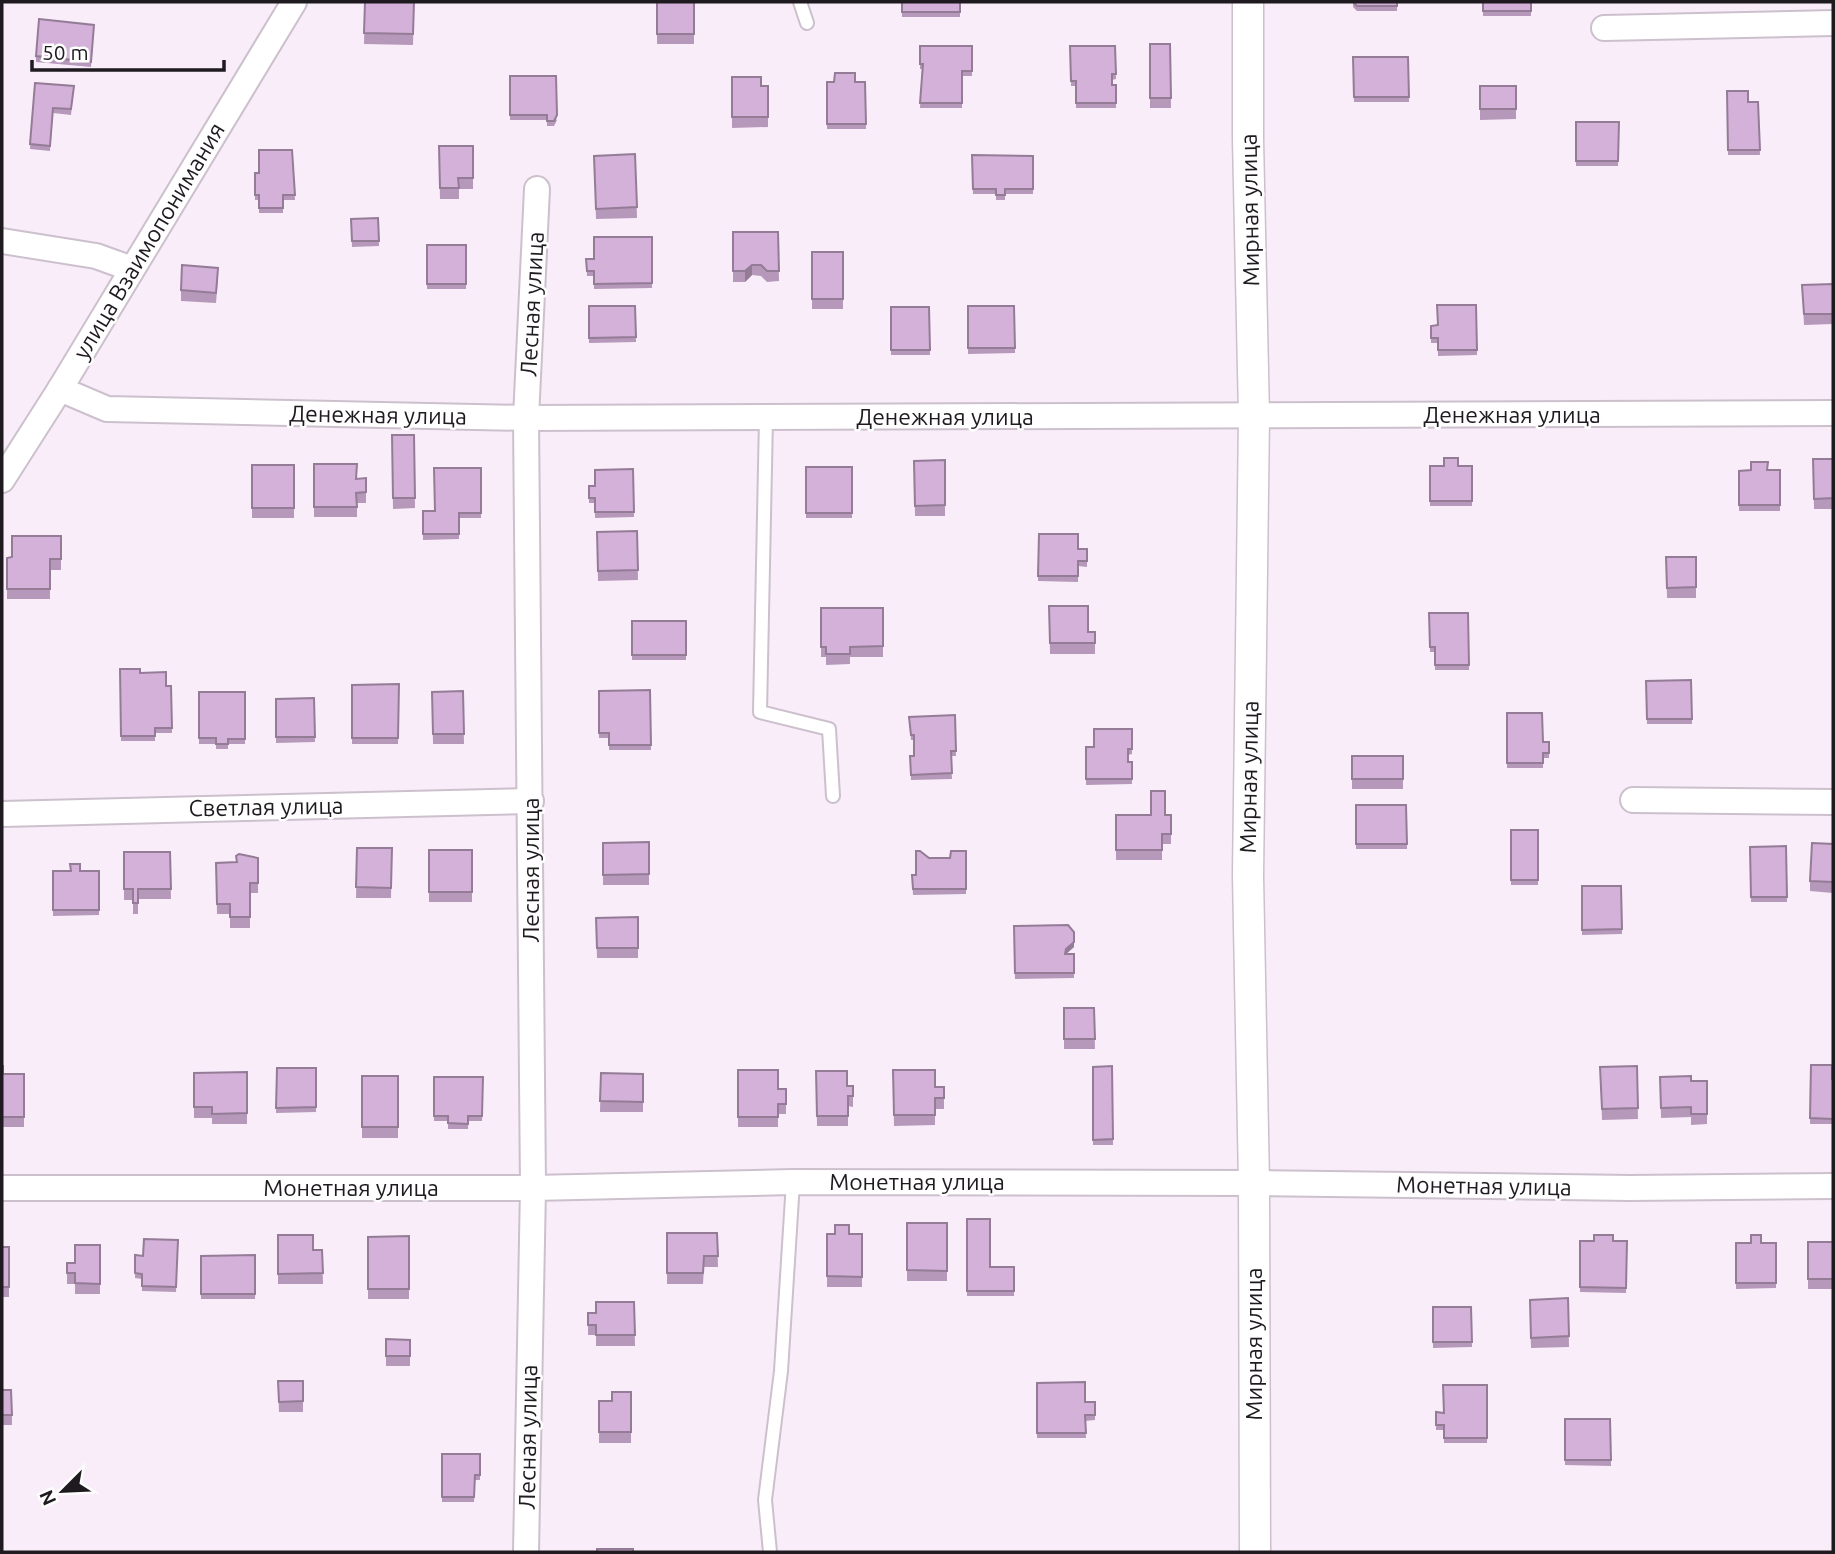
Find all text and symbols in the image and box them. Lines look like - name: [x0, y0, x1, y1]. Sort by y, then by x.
- scale bar: [32, 28, 224, 72]
- text: 50 m: [42, 40, 89, 64]
- street label: улица Взаимопонимания: [68, 118, 229, 363]
- street label: Мирная улица: [1236, 133, 1263, 287]
- street label: Лесная улица: [515, 231, 548, 377]
- street label: Денежная улица: [289, 400, 467, 429]
- street label: Денежная улица: [1423, 402, 1601, 427]
- street label: Денежная улица: [856, 404, 1034, 429]
- street label: Мирная улица: [1235, 700, 1262, 854]
- street label: Светлая улица: [188, 793, 344, 820]
- street label: Лесная улица: [518, 797, 543, 943]
- street label: Монетная улица: [829, 1169, 1005, 1194]
- street label: Монетная улица: [1396, 1171, 1572, 1200]
- street label: Монетная улица: [263, 1175, 439, 1200]
- street label: Мирная улица: [1241, 1268, 1266, 1420]
- street label: Лесная улица: [514, 1364, 541, 1510]
- north arrow: [28, 1456, 98, 1526]
- text: N: [35, 1487, 60, 1509]

